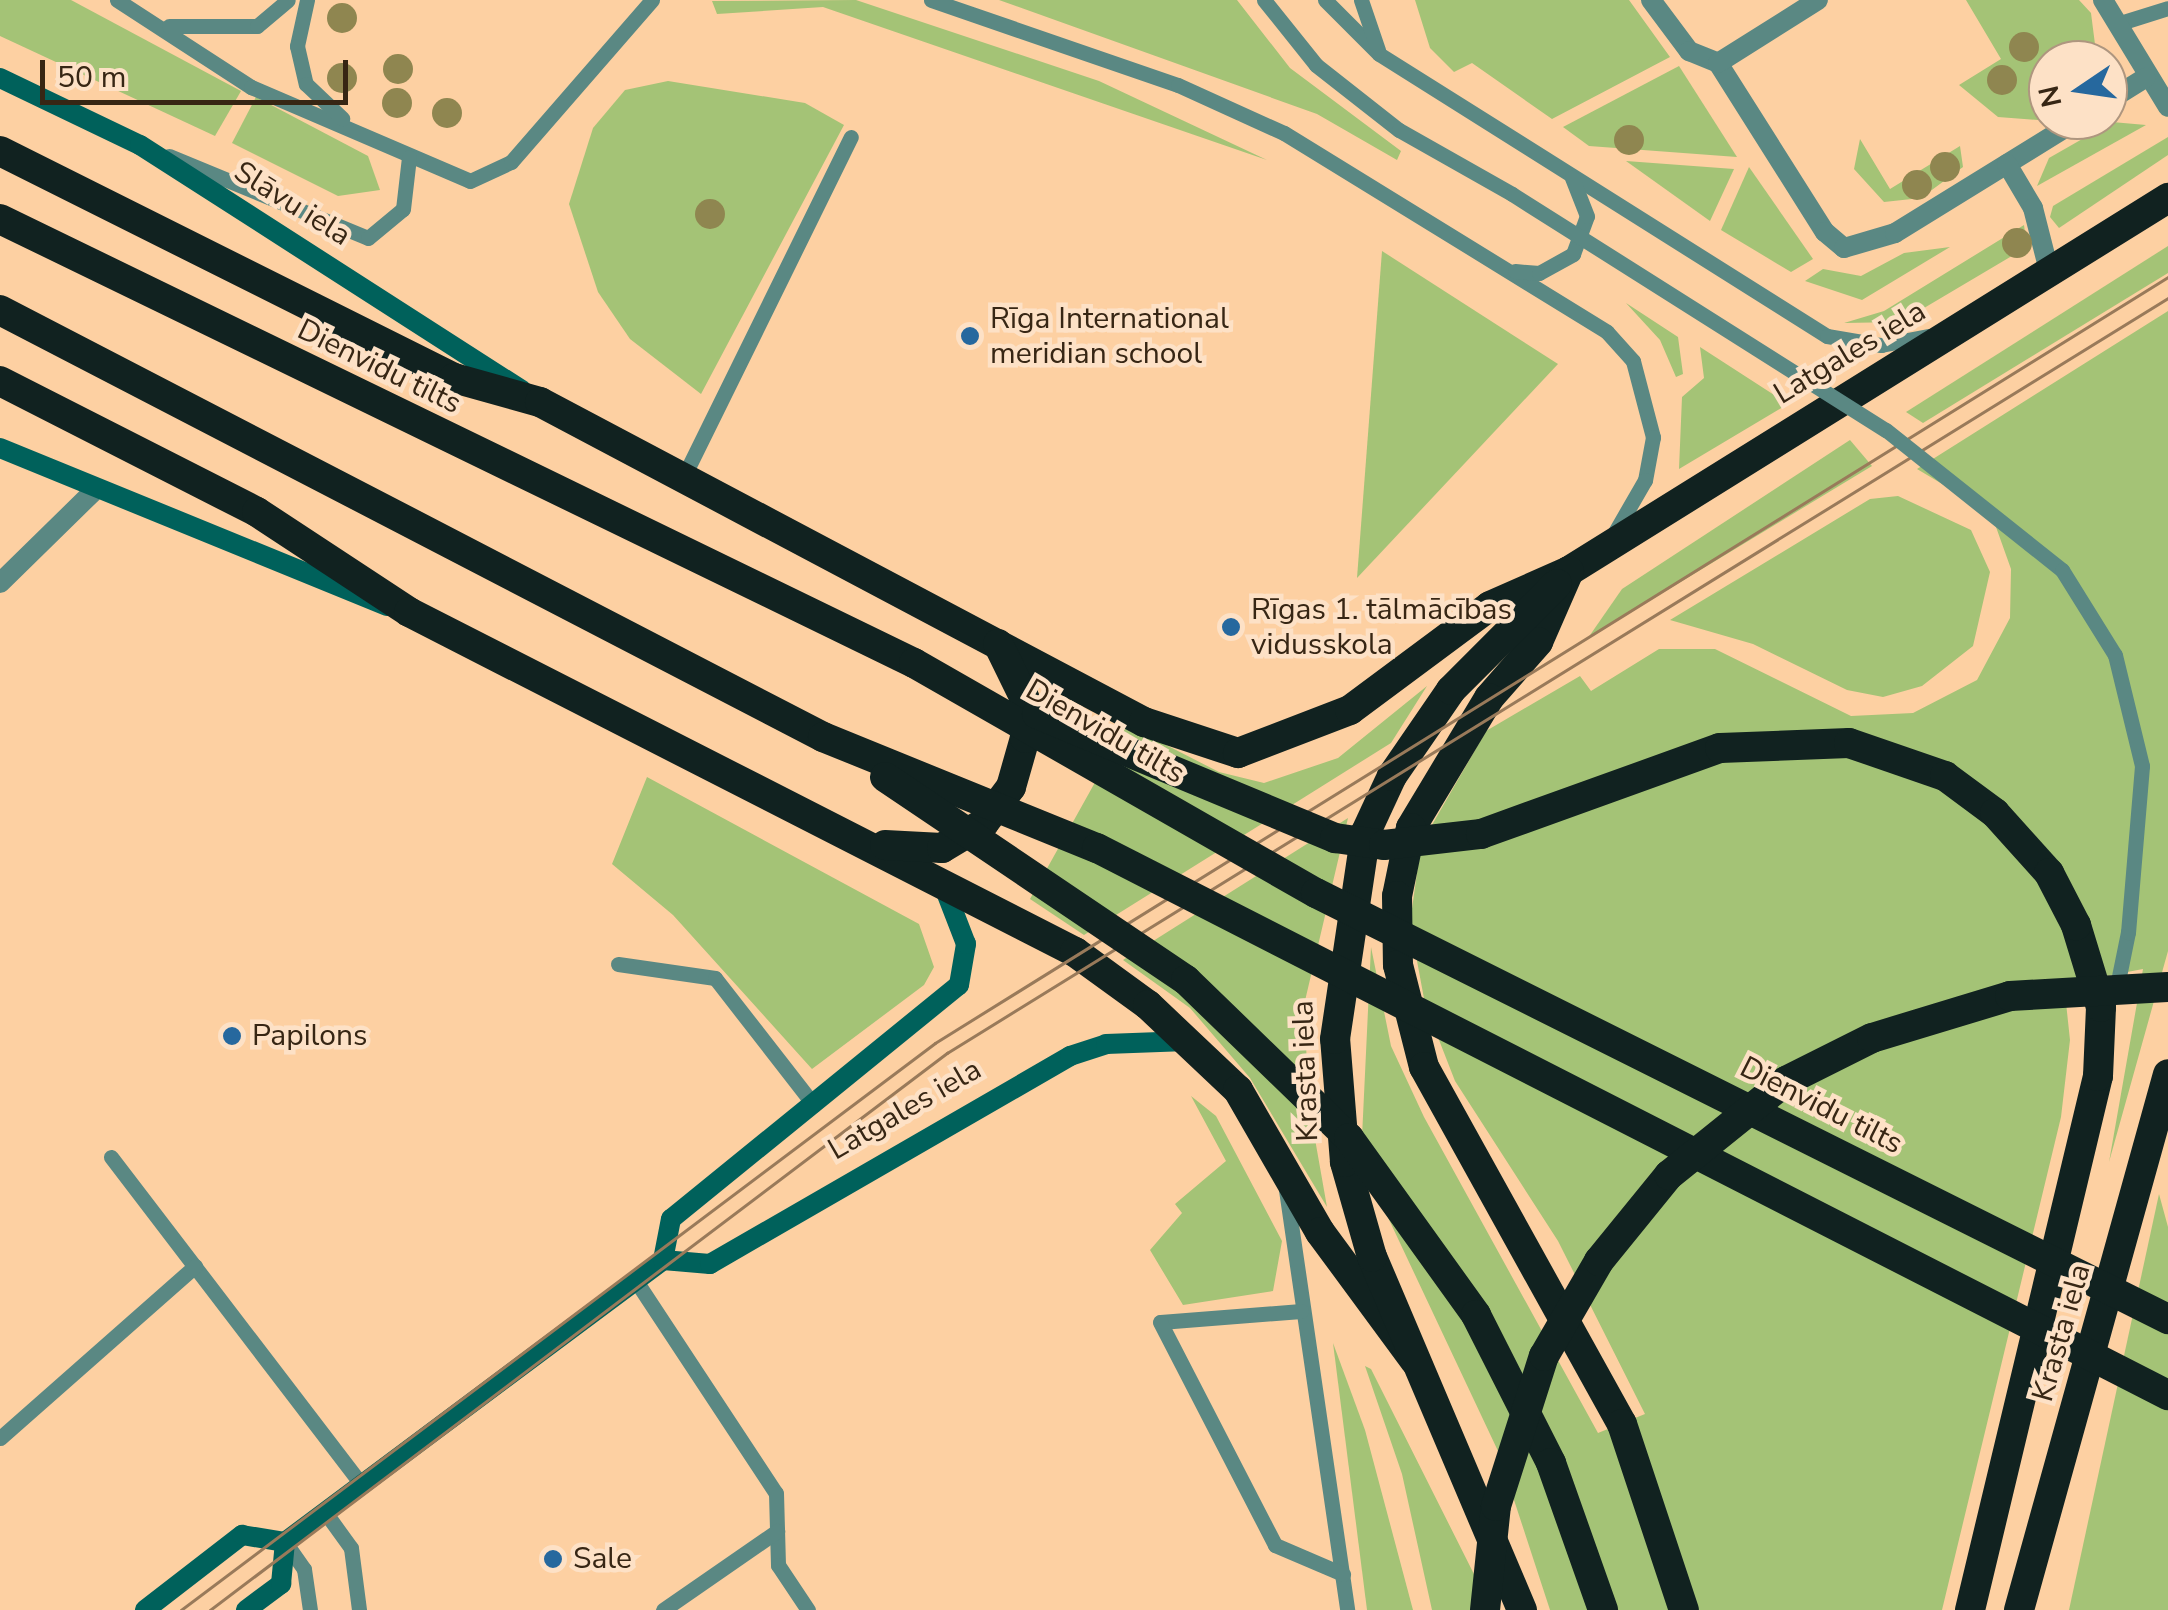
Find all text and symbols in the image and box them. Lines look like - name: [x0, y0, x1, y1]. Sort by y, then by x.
- scale bar: [45, 40, 352, 102]
- north arrow: [2028, 40, 2128, 140]
- text: 50 m: [57, 57, 126, 98]
- text: N: [2030, 82, 2072, 111]
- street label: Slāvu iela: [227, 154, 357, 254]
- street label: Latgales iela: [1768, 294, 1932, 412]
- place label: Rīga International meridian school: [990, 301, 1229, 372]
- street label: Dienvidu tilts: [291, 312, 467, 422]
- marker: Rīga International meridian school: [959, 325, 981, 347]
- place label: Rīgas 1. tālmācības vidusskola: [1251, 592, 1512, 662]
- marker: Rīgas 1. tālmācības vidusskola: [1220, 616, 1242, 638]
- street label: Dienvidu tilts: [1019, 672, 1191, 792]
- street label: Krasta iela: [1286, 1000, 1326, 1142]
- place label: Papilons: [252, 1018, 367, 1054]
- marker: Papilons: [221, 1025, 243, 1047]
- street label: Dienvidu tilts: [1734, 1050, 1908, 1162]
- street label: Latgales iela: [822, 1052, 988, 1168]
- street label: Krasta iela: [2025, 1260, 2099, 1406]
- place label: Sale: [573, 1541, 632, 1577]
- marker: Sale: [542, 1548, 564, 1570]

